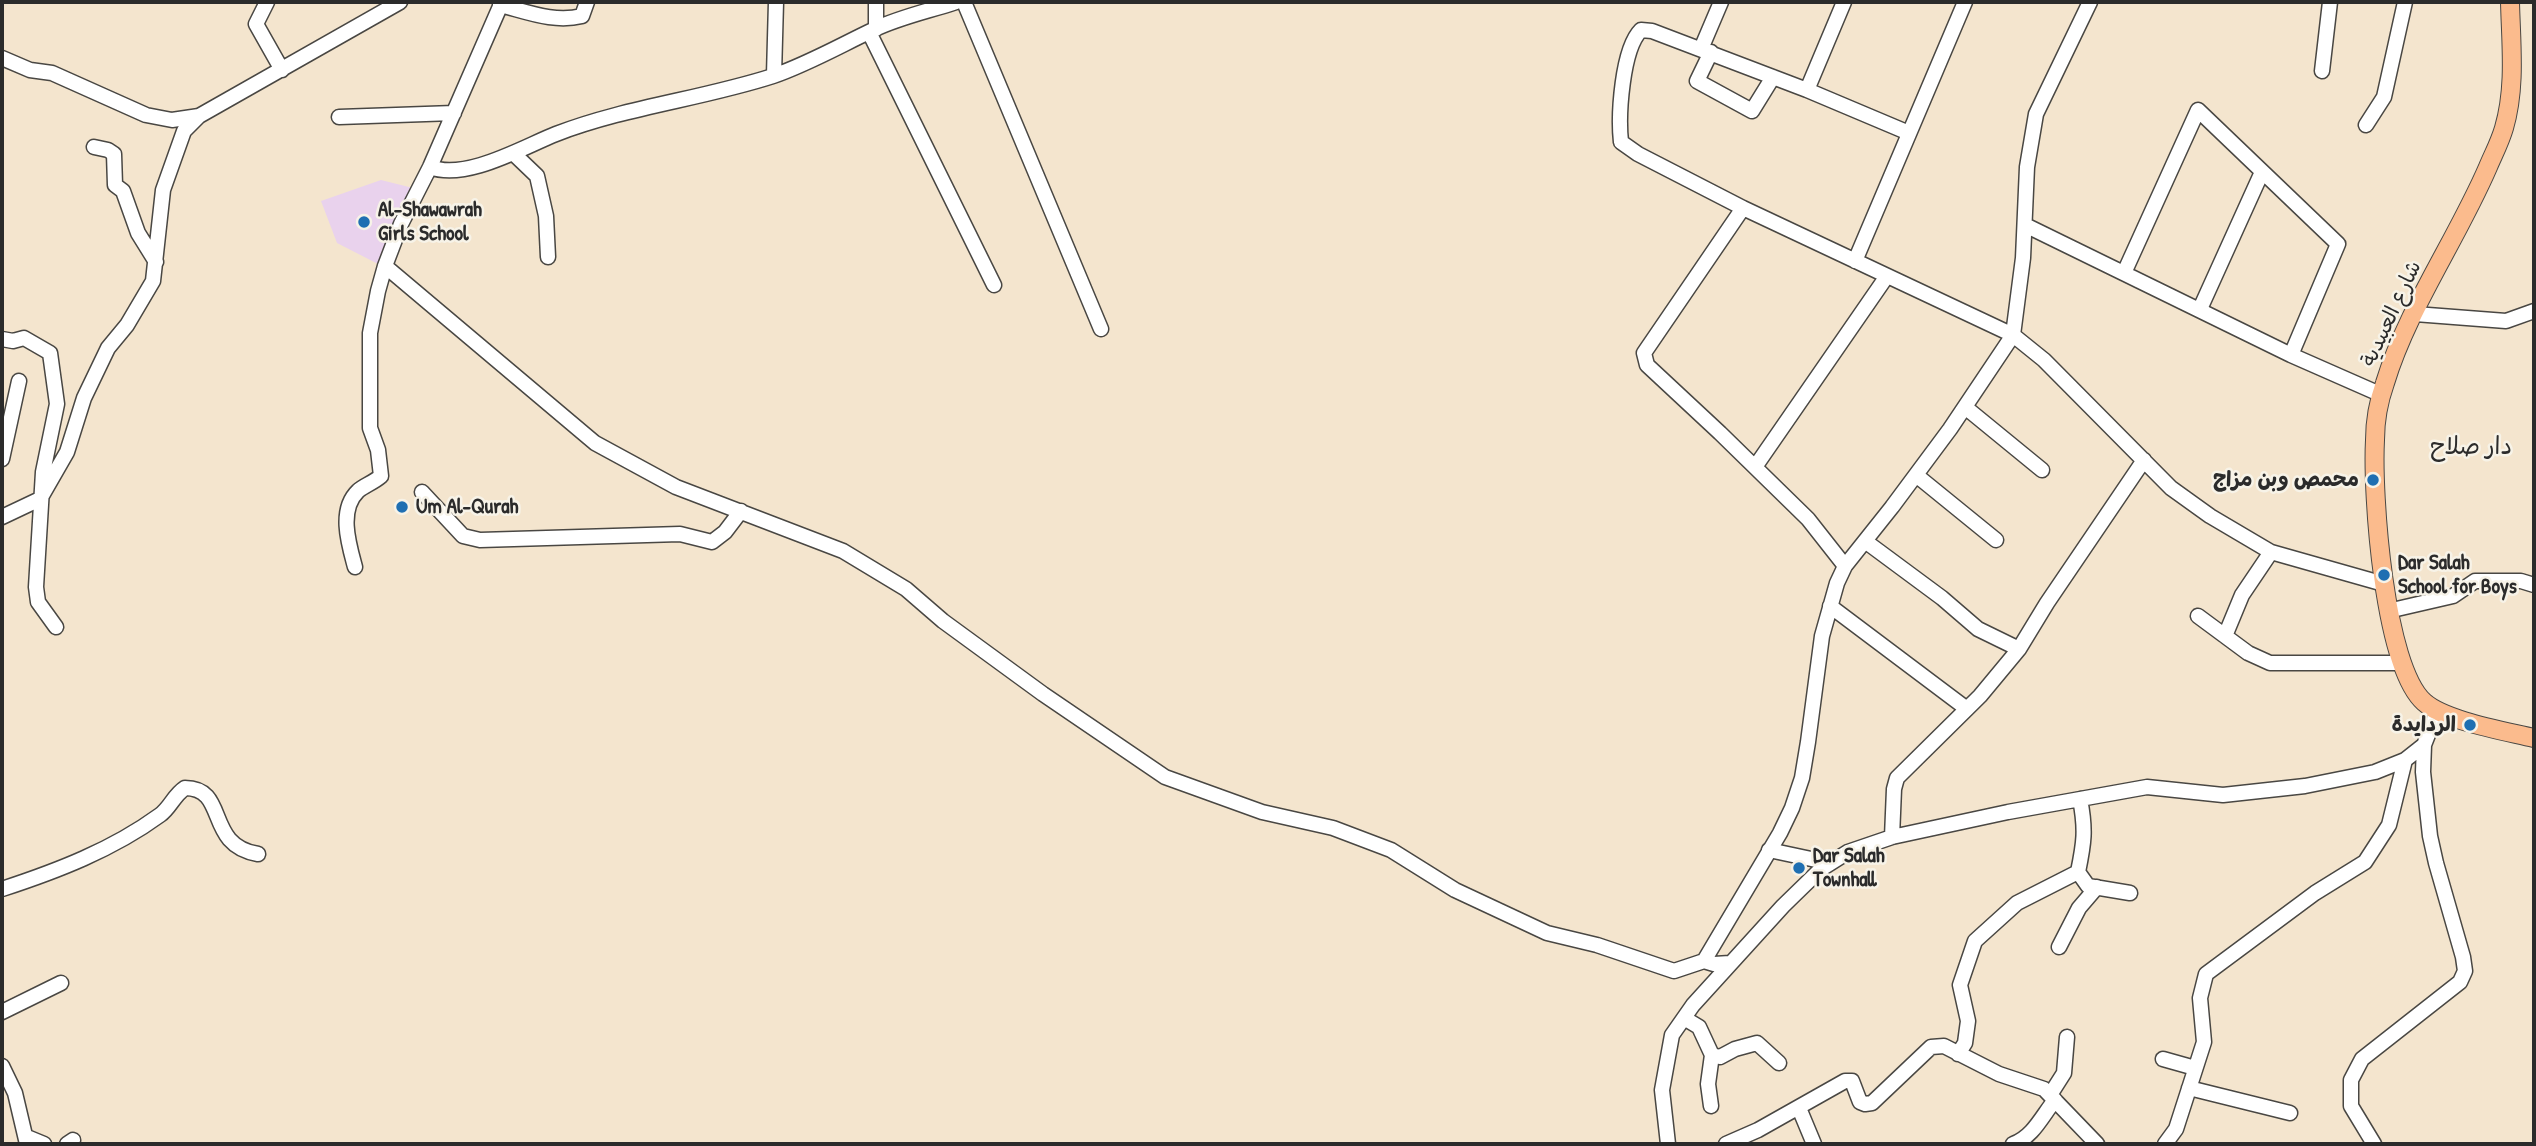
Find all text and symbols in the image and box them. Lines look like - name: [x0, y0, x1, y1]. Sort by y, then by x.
- place label: Al-Shawawrah Girls School: [378, 197, 482, 247]
- marker: Al-Shawawrah Girls School: [356, 214, 372, 230]
- street label: شارع العبيدية: [2357, 257, 2427, 371]
- district label: دار صلاح: [2430, 434, 2512, 462]
- place label: محمص وبن مزاج: [2213, 467, 2359, 493]
- marker: محمص وبن مزاج: [2365, 472, 2381, 488]
- place label: Um Al-Qurah: [416, 494, 518, 520]
- marker: Um Al-Qurah: [394, 499, 410, 515]
- place label: Dar Salah School for Boys: [2398, 550, 2517, 600]
- marker: Dar Salah School for Boys: [2376, 567, 2392, 583]
- place label: الردايدة: [2392, 712, 2456, 738]
- marker: الردايدة: [2462, 717, 2478, 733]
- place label: Dar Salah Townhall: [1813, 843, 1885, 893]
- marker: Dar Salah Townhall: [1791, 860, 1807, 876]

